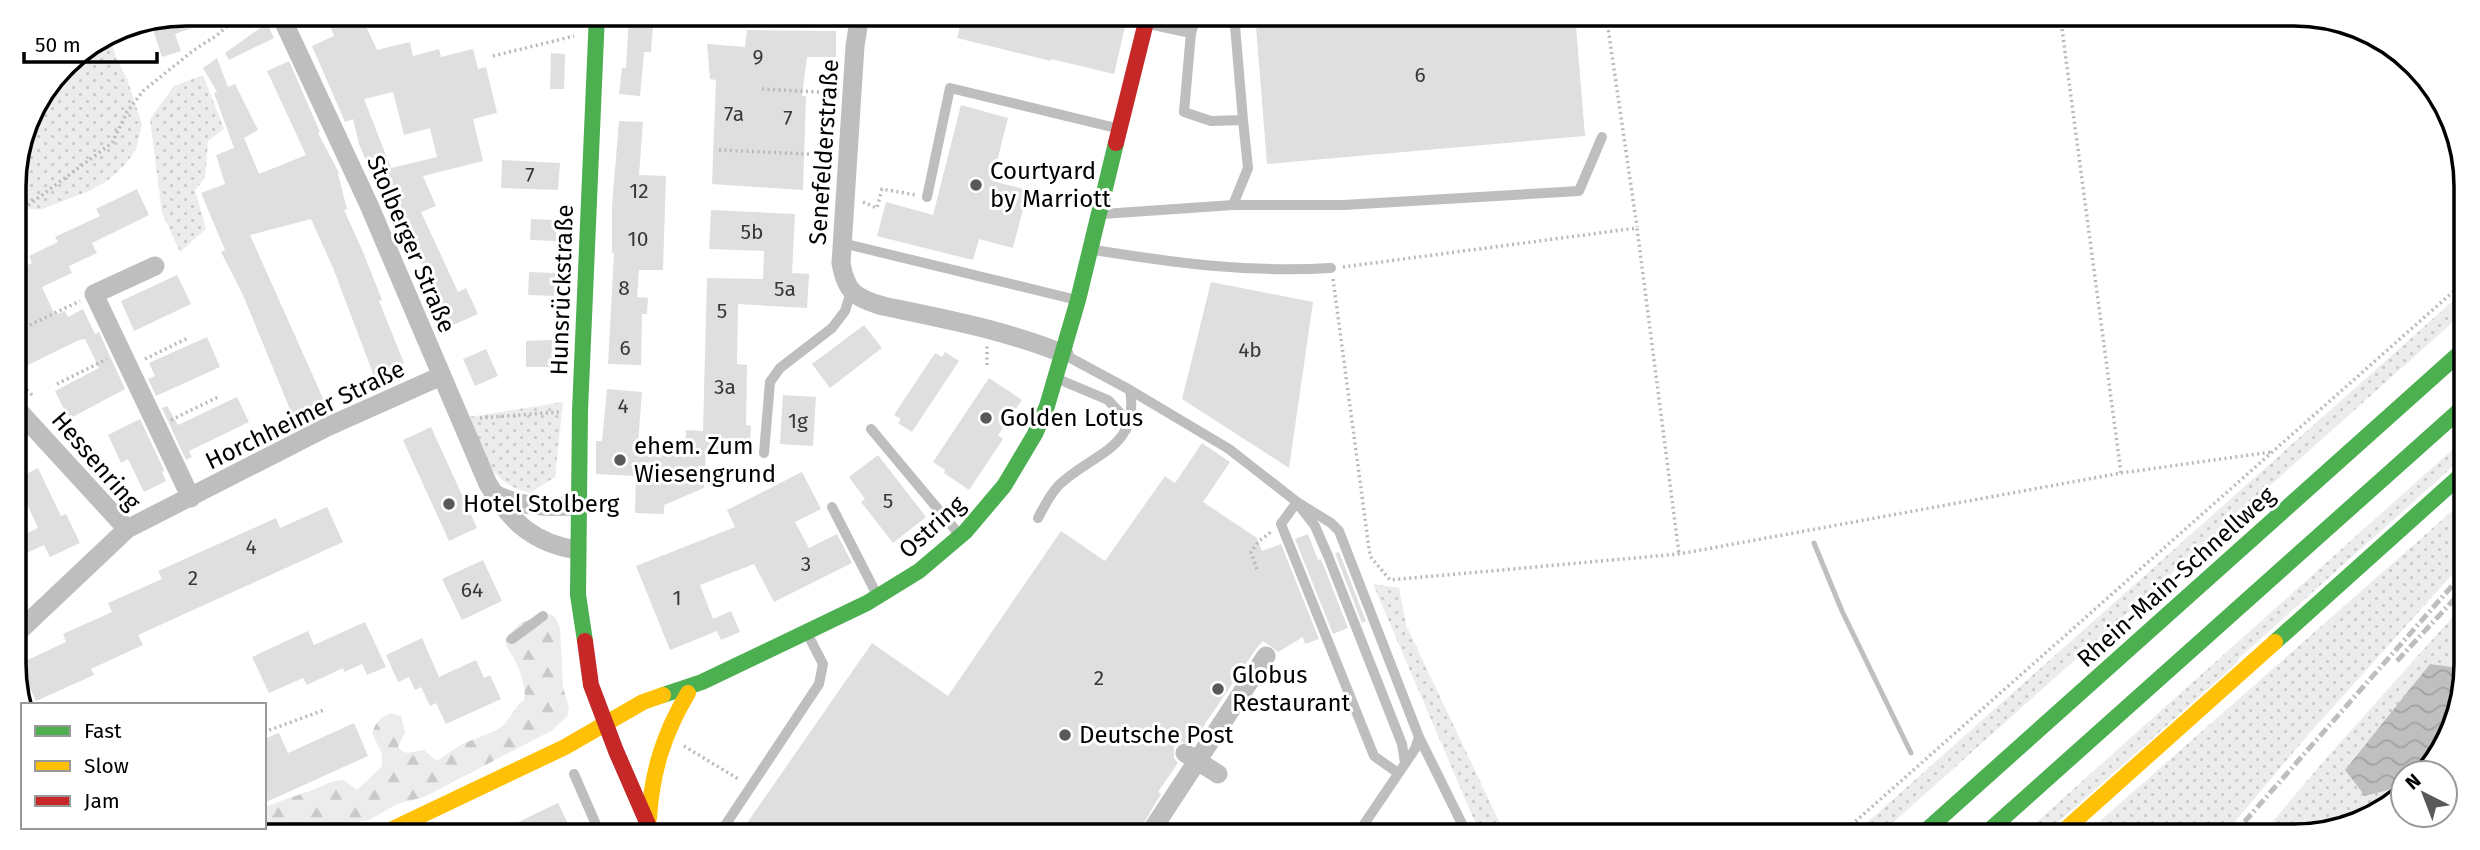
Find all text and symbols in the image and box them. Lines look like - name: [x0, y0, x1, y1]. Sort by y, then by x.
- scale bar: [24, 21, 158, 65]
- text: 50 m: [35, 32, 81, 58]
- house number: 9: [752, 44, 764, 70]
- street label: Senefelderstraße: [804, 58, 844, 246]
- house number: 6: [1414, 62, 1426, 88]
- house number: 7a: [724, 101, 744, 127]
- house number: 7: [783, 105, 793, 131]
- street label: Stolberger Straße: [361, 151, 461, 337]
- place label: Courtyard by Marriott: [990, 157, 1111, 213]
- house number: 7: [525, 162, 535, 188]
- marker: Courtyard by Marriott: [968, 177, 984, 193]
- house number: 12: [629, 178, 649, 204]
- street label: Hunsrückstraße: [545, 204, 579, 376]
- house number: 5b: [741, 219, 764, 245]
- house number: 10: [628, 226, 648, 252]
- house number: 8: [618, 275, 630, 301]
- house number: 5a: [774, 276, 796, 302]
- house number: 5: [717, 298, 727, 324]
- house number: 6: [619, 335, 631, 361]
- house number: 4b: [1238, 337, 1262, 363]
- street label: Horchheimer Straße: [201, 355, 409, 475]
- house number: 3a: [714, 374, 736, 400]
- house number: 4: [617, 393, 629, 419]
- place label: Golden Lotus: [1000, 404, 1143, 432]
- street label: Hessenring: [46, 406, 147, 516]
- house number: 1g: [788, 408, 808, 434]
- marker: Golden Lotus: [978, 410, 994, 426]
- place label: ehem. Zum Wiesengrund: [634, 432, 776, 488]
- marker: ehem. Zum Wiesengrund: [612, 452, 628, 468]
- street label: Rhein-Main-Schnellweg: [2071, 481, 2281, 673]
- house number: 5: [883, 488, 893, 514]
- place label: Hotel Stolberg: [463, 490, 620, 518]
- street label: Ostring: [893, 490, 971, 564]
- marker: Hotel Stolberg: [441, 496, 457, 512]
- house number: 4: [245, 534, 257, 560]
- house number: 3: [801, 551, 811, 577]
- house number: 2: [188, 565, 198, 591]
- house number: 64: [461, 577, 483, 603]
- house number: 1: [672, 585, 682, 611]
- place label: Globus Restaurant: [1232, 661, 1351, 717]
- house number: 2: [1094, 665, 1104, 691]
- marker: Globus Restaurant: [1210, 681, 1226, 697]
- legend: [21, 703, 266, 829]
- text: Fast: [84, 718, 122, 744]
- place label: Deutsche Post: [1079, 721, 1234, 749]
- marker: Deutsche Post: [1057, 727, 1073, 743]
- text: Slow: [84, 753, 129, 779]
- north arrow: [2389, 759, 2459, 829]
- text: N: [2401, 769, 2425, 795]
- text: Jam: [84, 788, 120, 814]

